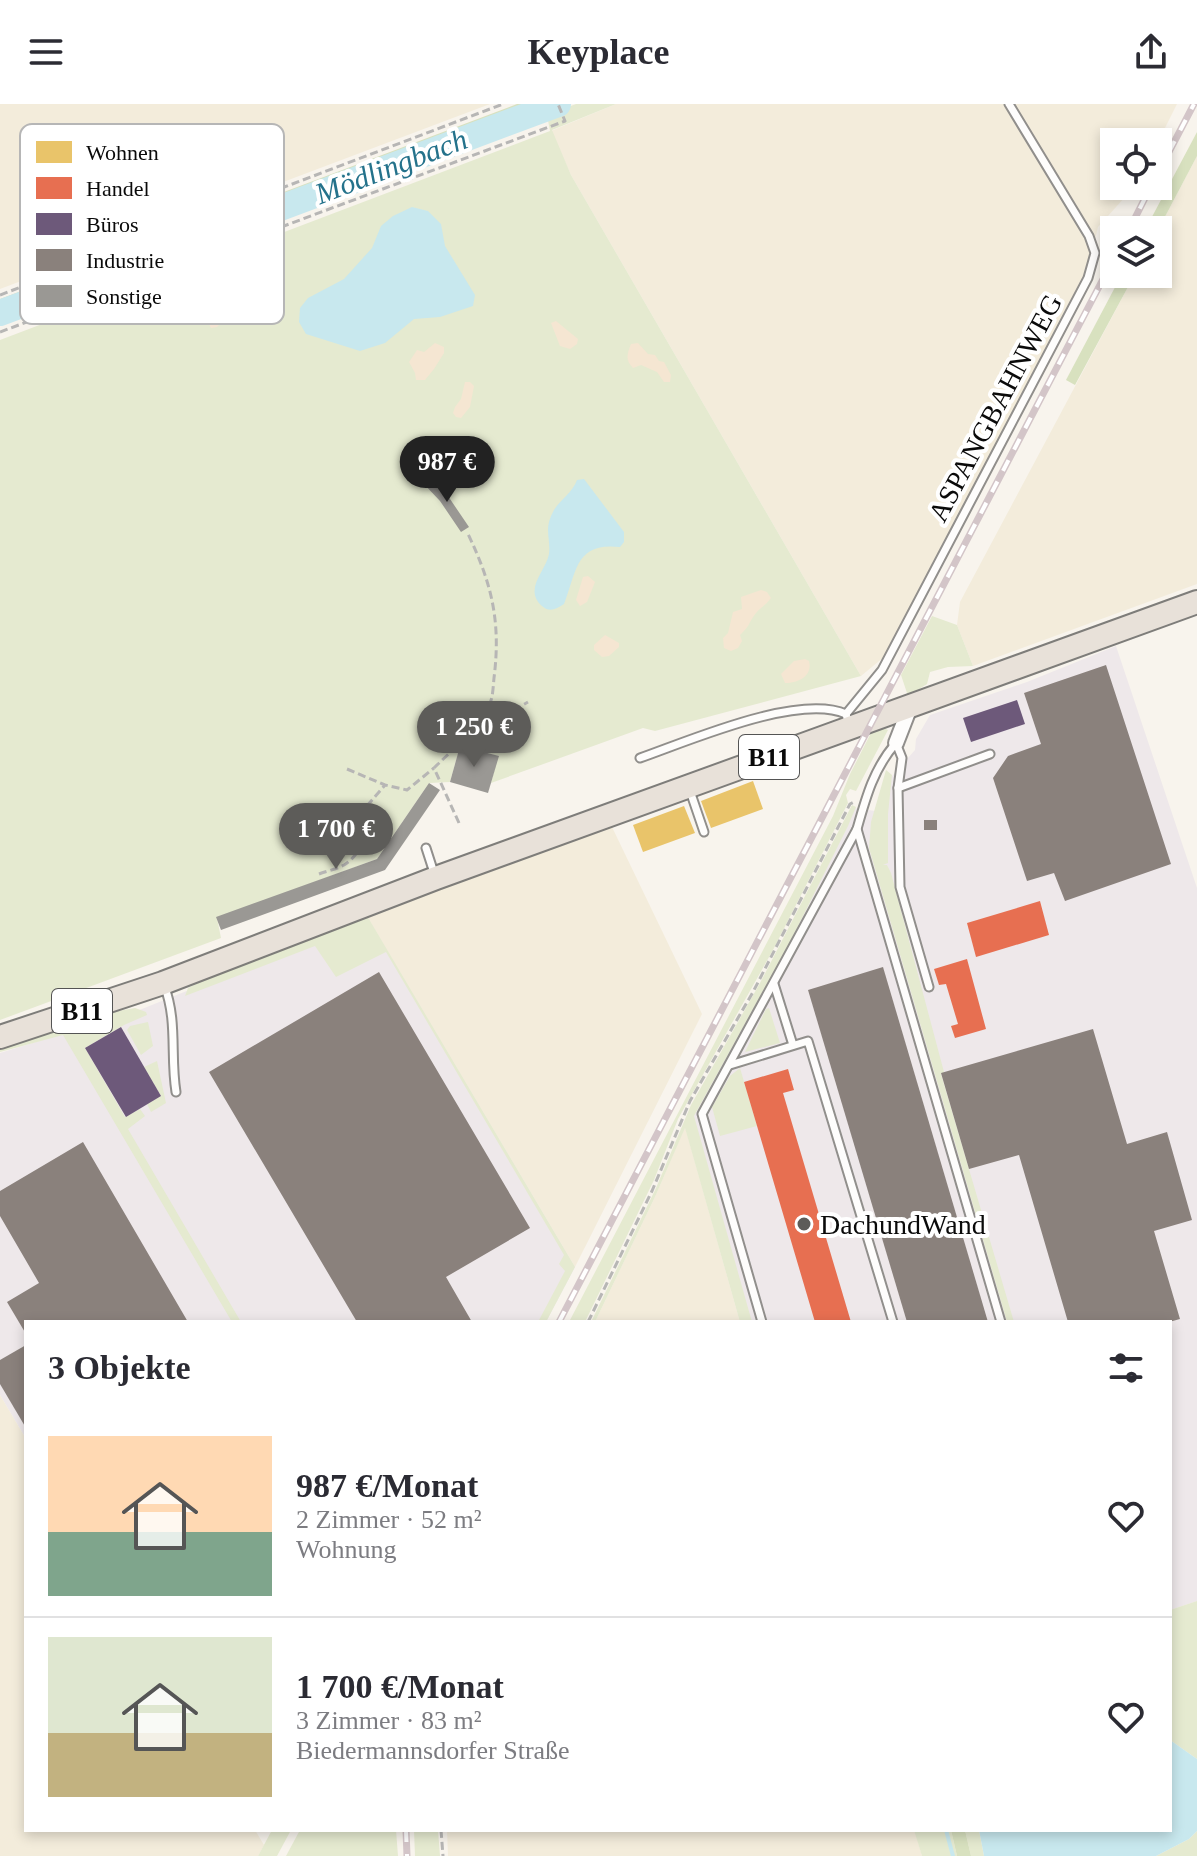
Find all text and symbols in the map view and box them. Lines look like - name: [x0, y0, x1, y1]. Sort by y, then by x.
- icon: menu: [24, 30, 68, 74]
- icon: share: [1129, 30, 1173, 74]
- text: Keyplace: [528, 32, 669, 72]
- water label: Mödlingbach: [309, 122, 472, 210]
- legend: [20, 124, 284, 324]
- map controls: [1100, 128, 1172, 288]
- button: locate: [1100, 128, 1172, 200]
- text: Wohnen: [86, 140, 159, 165]
- text: Handel: [86, 176, 150, 201]
- text: Büros: [86, 212, 139, 237]
- button: layers: [1100, 216, 1172, 288]
- text: Industrie: [86, 248, 164, 273]
- text: Sonstige: [86, 284, 162, 309]
- street label: ASPANGBAHNWEG: [922, 289, 1068, 527]
- pin: 987 €: [391, 436, 503, 504]
- text: 987 €: [418, 447, 476, 476]
- pin: 1 250 €: [400, 701, 548, 769]
- text: 1 250 €: [435, 712, 513, 741]
- road number: B11: [739, 735, 799, 779]
- pin: 1 700 €: [262, 803, 410, 871]
- text: 1 700 €: [297, 814, 375, 843]
- road number: B11: [52, 989, 112, 1033]
- place label: DachundWand: [820, 1209, 986, 1240]
- marker: DachundWand: [795, 1215, 813, 1233]
- icon: filters: [1104, 1346, 1148, 1390]
- text: 3 Objekte: [48, 1349, 191, 1386]
- text: 987 €/Monat: [296, 1467, 478, 1504]
- icon: home: [112, 1468, 208, 1564]
- icon: heart: [1104, 1494, 1148, 1538]
- text: 2 Zimmer · 52 m²: [296, 1505, 481, 1534]
- text: Wohnung: [296, 1535, 396, 1564]
- text: 1 700 €/Monat: [296, 1668, 504, 1705]
- icon: home: [112, 1669, 208, 1765]
- icon: heart: [1104, 1695, 1148, 1739]
- text: 3 Zimmer · 83 m²: [296, 1706, 481, 1735]
- text: Biedermannsdorfer Straße: [296, 1736, 570, 1765]

